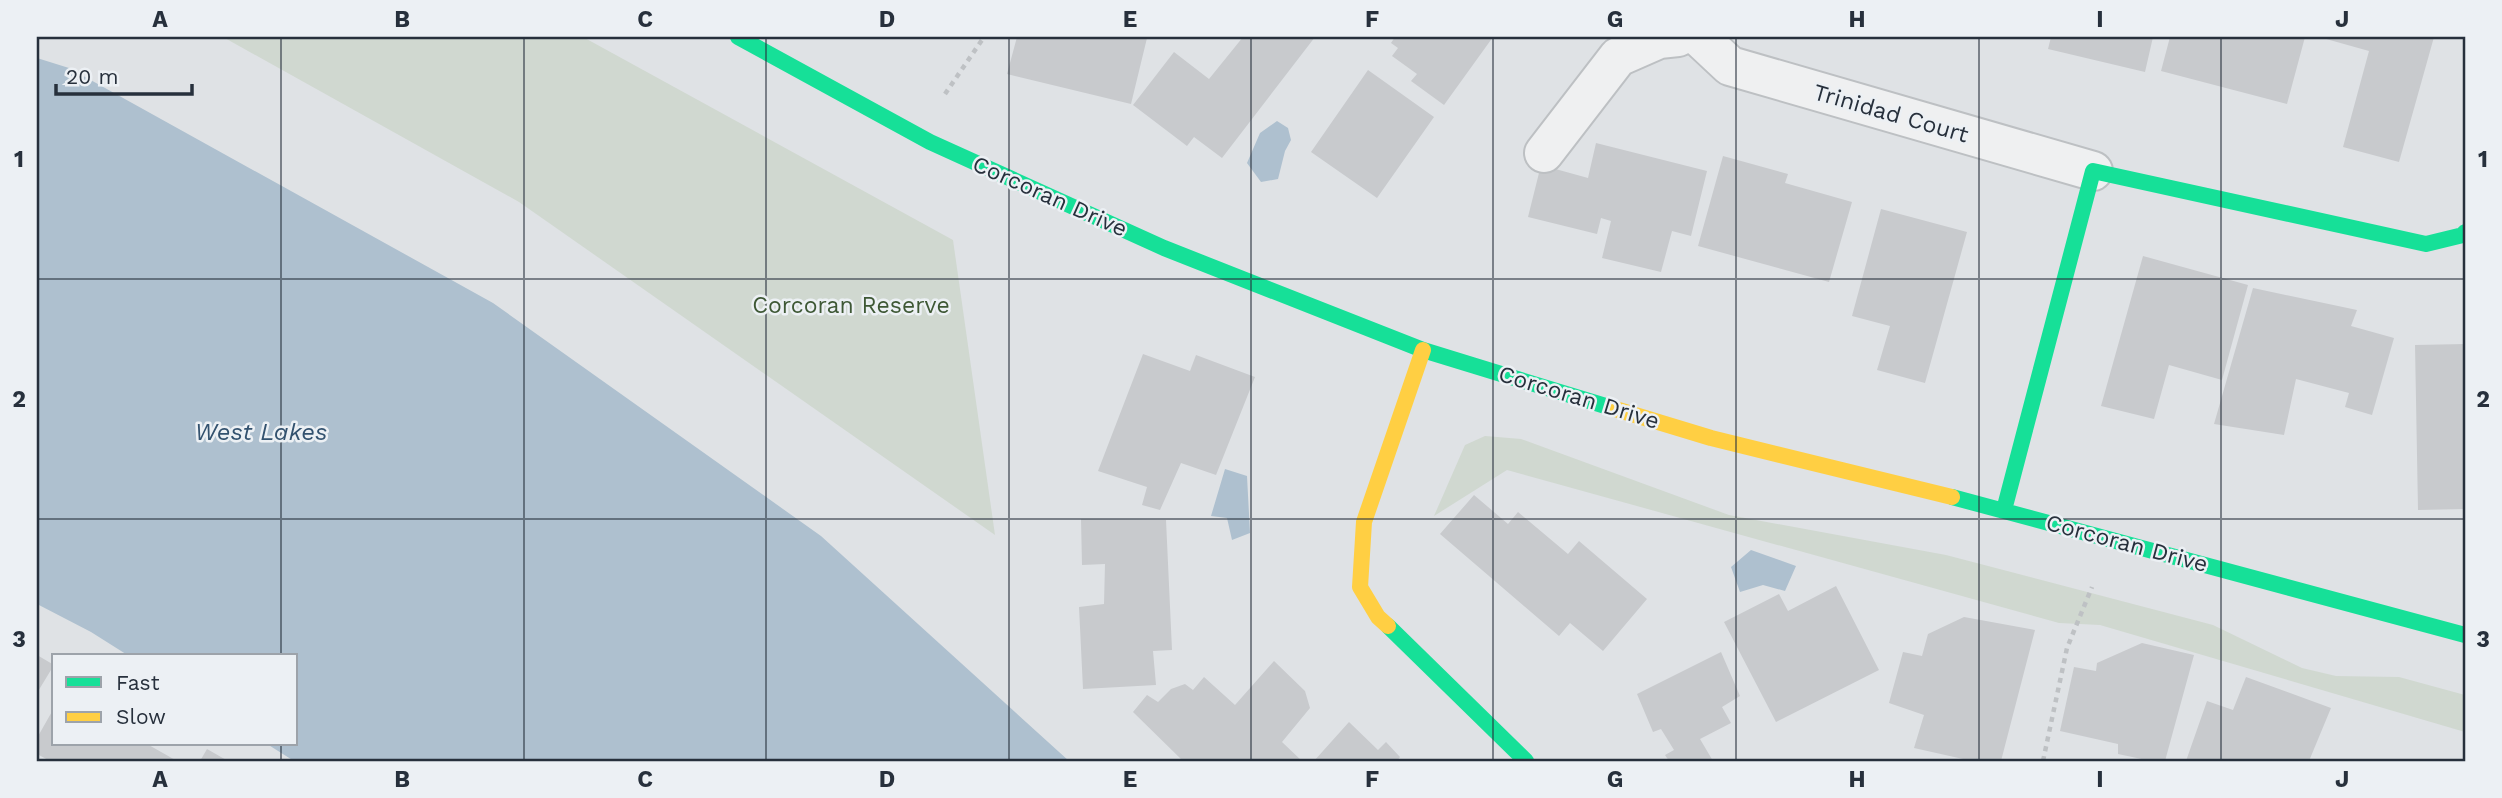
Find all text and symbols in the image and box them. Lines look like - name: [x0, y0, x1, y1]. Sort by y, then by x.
- text: A: [152, 6, 168, 33]
- text: B: [394, 6, 410, 33]
- text: C: [637, 6, 653, 33]
- text: D: [879, 6, 895, 33]
- text: E: [1123, 6, 1137, 33]
- text: F: [1365, 6, 1379, 33]
- text: G: [1607, 6, 1623, 33]
- text: H: [1848, 6, 1866, 33]
- text: I: [2096, 6, 2104, 33]
- text: J: [2335, 6, 2349, 33]
- scale bar: [56, 52, 192, 96]
- text: 20 m: [66, 64, 118, 89]
- street label: Trinidad Court: [1810, 78, 1972, 149]
- text: 1: [14, 146, 24, 173]
- text: 1: [2478, 146, 2488, 173]
- street label: Corcoran Drive: [968, 150, 1131, 243]
- park label: Corcoran Reserve: [752, 292, 950, 319]
- street label: Corcoran Drive: [1495, 360, 1662, 435]
- text: 2: [12, 386, 26, 413]
- text: 2: [2476, 386, 2490, 413]
- water label: West Lakes: [195, 418, 327, 446]
- street label: Corcoran Drive: [2043, 509, 2211, 578]
- text: 3: [12, 626, 26, 653]
- text: 3: [2476, 626, 2490, 653]
- legend: [52, 654, 298, 746]
- text: Fast: [116, 670, 160, 695]
- text: Slow: [116, 704, 166, 729]
- text: A: [152, 766, 168, 793]
- text: B: [394, 766, 410, 793]
- text: C: [637, 766, 653, 793]
- text: D: [879, 766, 895, 793]
- text: E: [1123, 766, 1137, 793]
- text: F: [1365, 766, 1379, 793]
- text: G: [1607, 766, 1623, 793]
- text: H: [1848, 766, 1866, 793]
- text: I: [2096, 766, 2104, 793]
- text: J: [2335, 766, 2349, 793]

